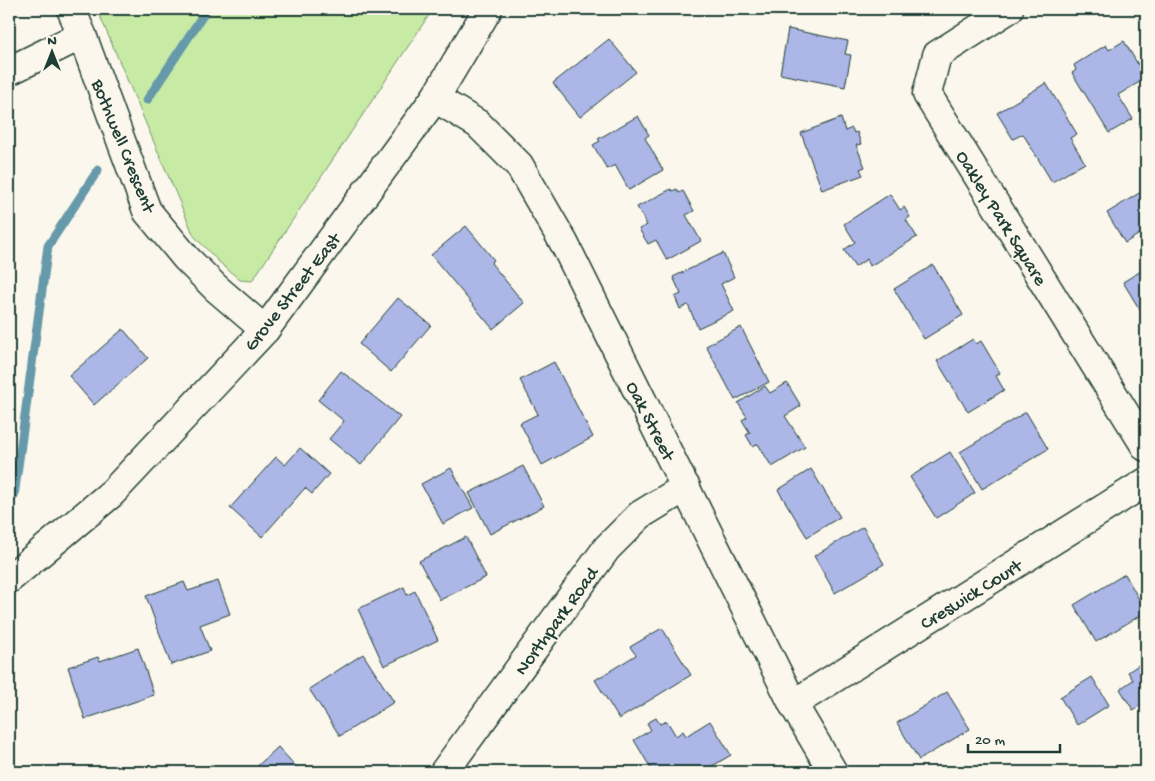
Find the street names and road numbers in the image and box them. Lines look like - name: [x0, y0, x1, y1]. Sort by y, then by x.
- street label: Bothwell Crescent: [84, 75, 160, 218]
- street label: Oakley Park Square: [949, 147, 1051, 291]
- street label: Grove Street East: [241, 228, 348, 357]
- street label: Oak Street: [619, 378, 680, 467]
- street label: Creswick Court: [917, 554, 1029, 636]
- street label: Northpark Road: [511, 562, 606, 681]

